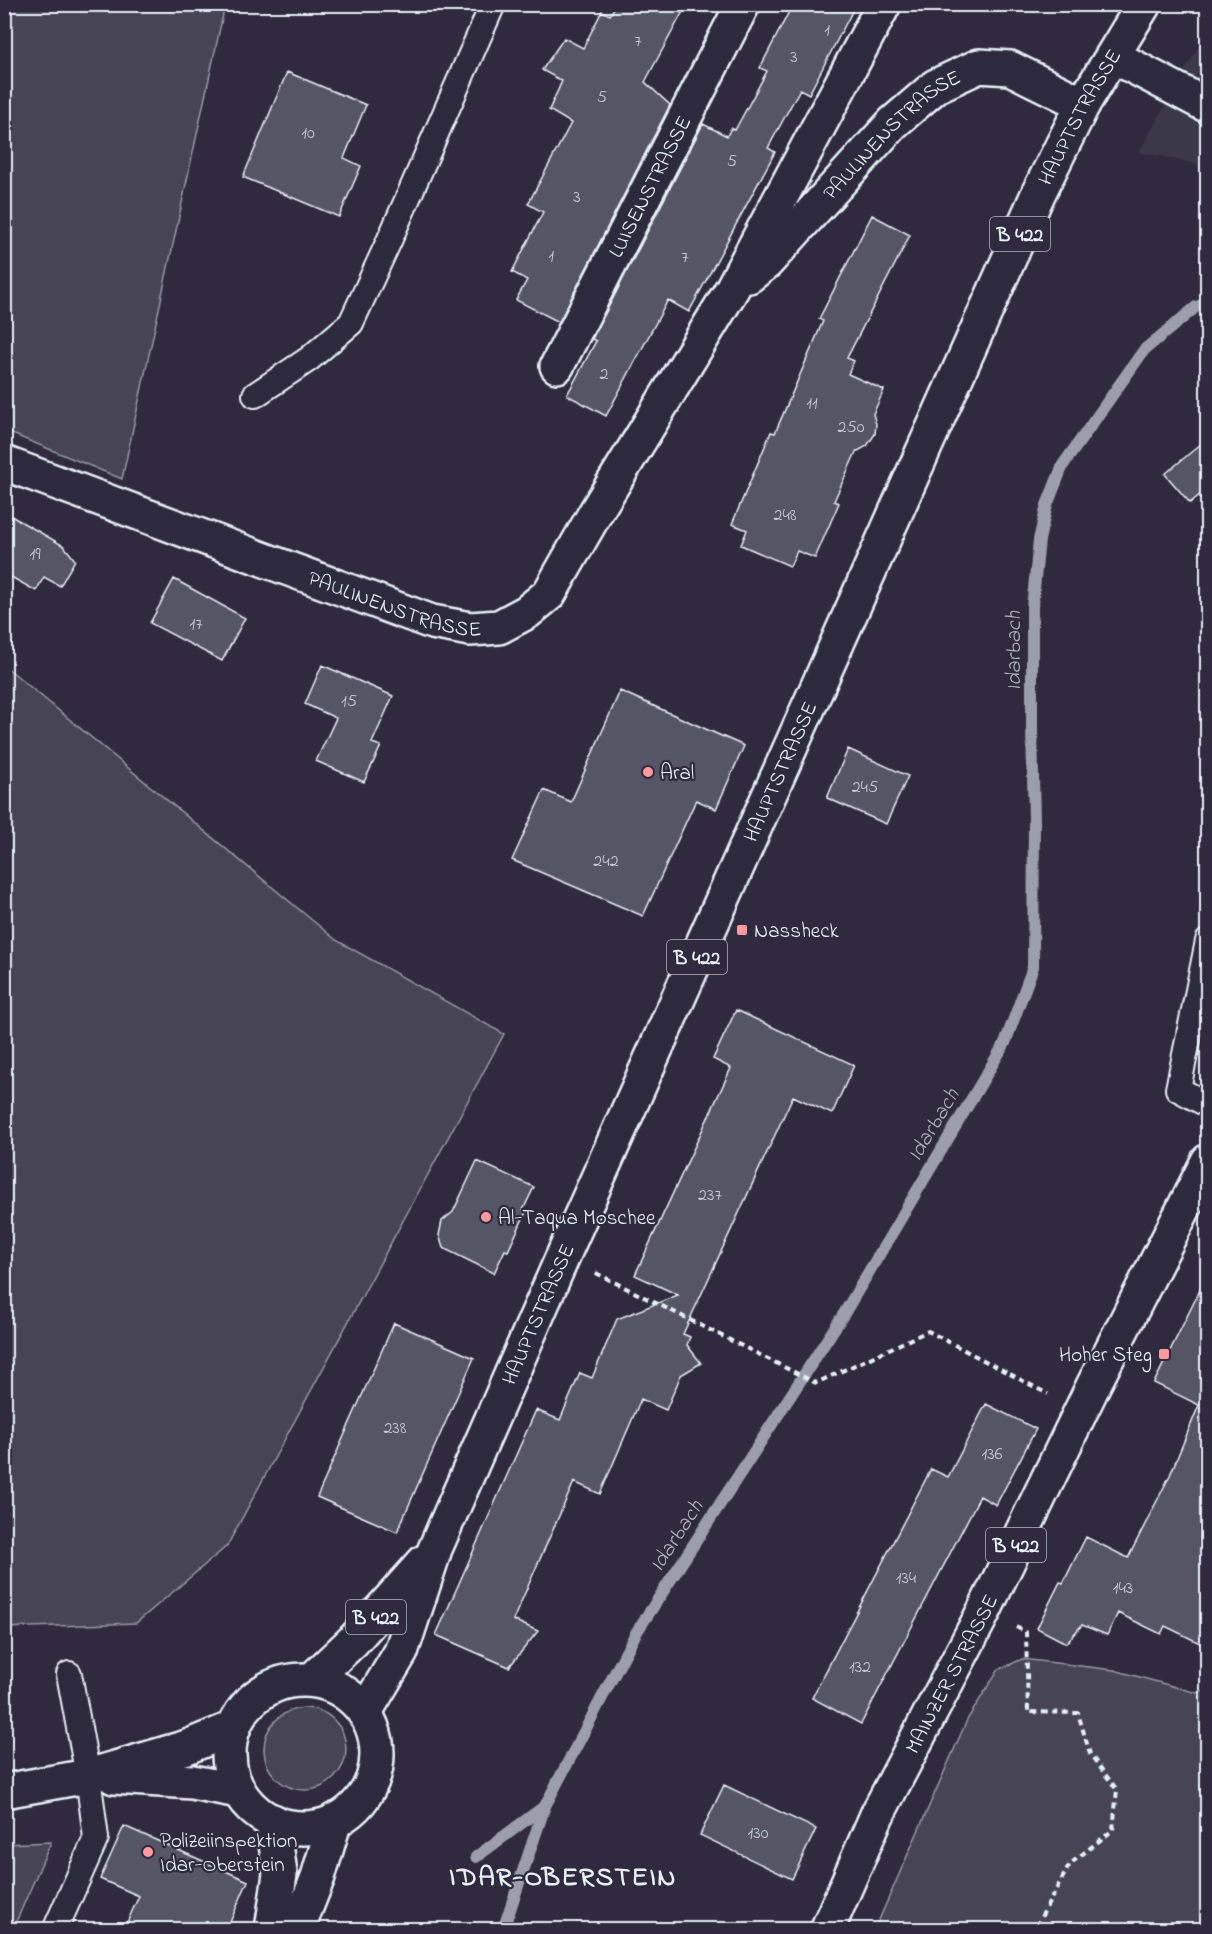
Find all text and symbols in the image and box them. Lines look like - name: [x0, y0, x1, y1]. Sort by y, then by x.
- house number: 1: [824, 18, 830, 44]
- house number: 7: [634, 29, 642, 55]
- street label: HAUPTSTRASSE: [1032, 44, 1130, 191]
- house number: 3: [790, 45, 798, 71]
- street label: PAULINENSTRASSE: [817, 64, 966, 208]
- house number: 5: [597, 85, 607, 111]
- street label: LUISENSTRASSE: [602, 111, 700, 264]
- house number: 10: [301, 121, 315, 147]
- house number: 5: [727, 149, 737, 175]
- house number: 3: [573, 185, 581, 211]
- road number: B 422: [990, 217, 1050, 251]
- house number: 1: [548, 244, 554, 270]
- house number: 7: [681, 245, 689, 271]
- house number: 2: [600, 362, 609, 388]
- house number: 11: [806, 391, 818, 417]
- house number: 250: [837, 415, 865, 441]
- house number: 248: [773, 503, 797, 529]
- house number: 19: [29, 542, 41, 568]
- street label: PAULINENSTRASSE: [303, 564, 482, 646]
- water label: Idarbach: [999, 610, 1031, 691]
- house number: 17: [189, 612, 203, 638]
- house number: 15: [341, 689, 357, 715]
- street label: HAUPTSTRASSE: [737, 697, 826, 847]
- place label: Aral: [660, 759, 694, 789]
- marker: Aral: [641, 765, 655, 779]
- house number: 245: [852, 775, 878, 801]
- house number: 242: [593, 849, 619, 875]
- place label: Nassheck: [754, 917, 840, 947]
- marker: Nassheck: [735, 923, 749, 937]
- road number: B 422: [667, 940, 727, 974]
- water label: Idarbach: [900, 1083, 969, 1168]
- house number: 237: [698, 1183, 722, 1209]
- place label: Al-Taqua Moschee: [498, 1204, 656, 1234]
- marker: Al-Taqua Moschee: [479, 1210, 493, 1224]
- street label: HAUPTSTRASSE: [496, 1239, 584, 1390]
- place label: Hoher Steg: [1059, 1341, 1152, 1373]
- marker: Hoher Steg: [1157, 1347, 1171, 1361]
- house number: 238: [383, 1416, 407, 1442]
- house number: 136: [981, 1442, 1003, 1468]
- water label: Idarbach: [642, 1494, 713, 1579]
- road number: B 422: [986, 1528, 1046, 1562]
- house number: 134: [896, 1566, 917, 1592]
- house number: 143: [1113, 1576, 1133, 1602]
- street label: MAINZER STRASSE: [899, 1590, 1007, 1760]
- road number: B 422: [346, 1600, 406, 1634]
- house number: 132: [849, 1655, 871, 1681]
- house number: 130: [748, 1821, 769, 1847]
- place label: Polizeiinspektion Idar-Oberstein: [160, 1827, 297, 1881]
- marker: Polizeiinspektion Idar-Oberstein: [141, 1845, 155, 1859]
- district label: IDAR-OBERSTEIN: [449, 1859, 677, 1898]

